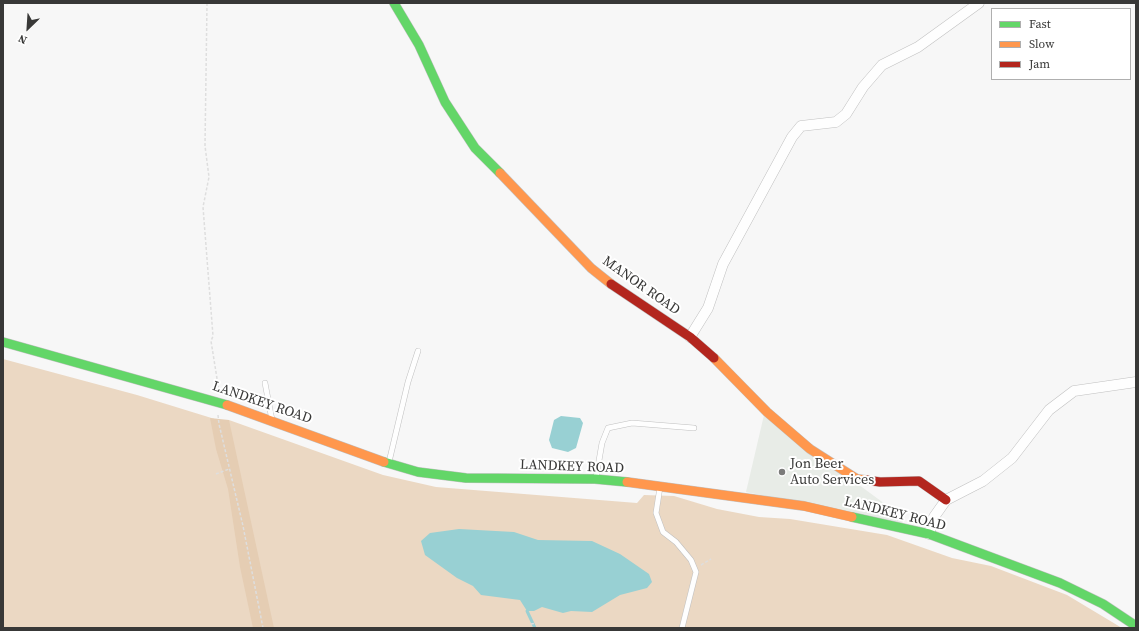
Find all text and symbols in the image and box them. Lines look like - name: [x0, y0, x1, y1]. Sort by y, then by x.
- north arrow: [8, 8, 48, 48]
- legend: [991, 8, 1131, 80]
- text: Fast: [1029, 16, 1051, 32]
- text: N: [16, 31, 30, 48]
- text: Slow: [1029, 36, 1054, 52]
- text: Jam: [1029, 56, 1050, 72]
- street label: MANOR ROAD: [599, 253, 683, 319]
- street label: LANDKEY ROAD: [210, 378, 314, 428]
- place label: Jon Beer Auto Services: [790, 456, 874, 488]
- street label: LANDKEY ROAD: [520, 457, 624, 477]
- marker: Jon Beer Auto Services: [777, 467, 787, 477]
- street label: LANDKEY ROAD: [842, 493, 948, 535]

